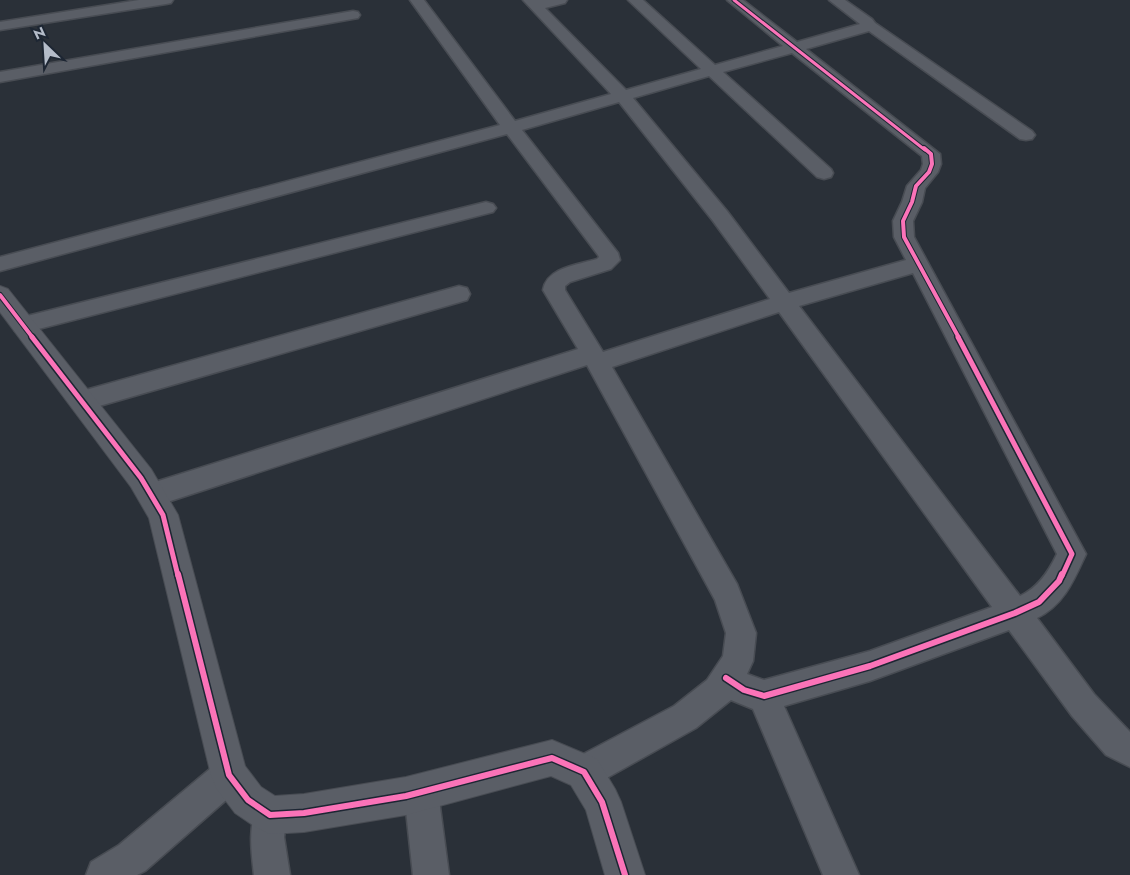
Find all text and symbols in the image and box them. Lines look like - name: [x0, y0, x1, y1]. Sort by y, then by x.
- north arrow: [20, 20, 70, 70]
- text: N: [30, 22, 49, 45]

